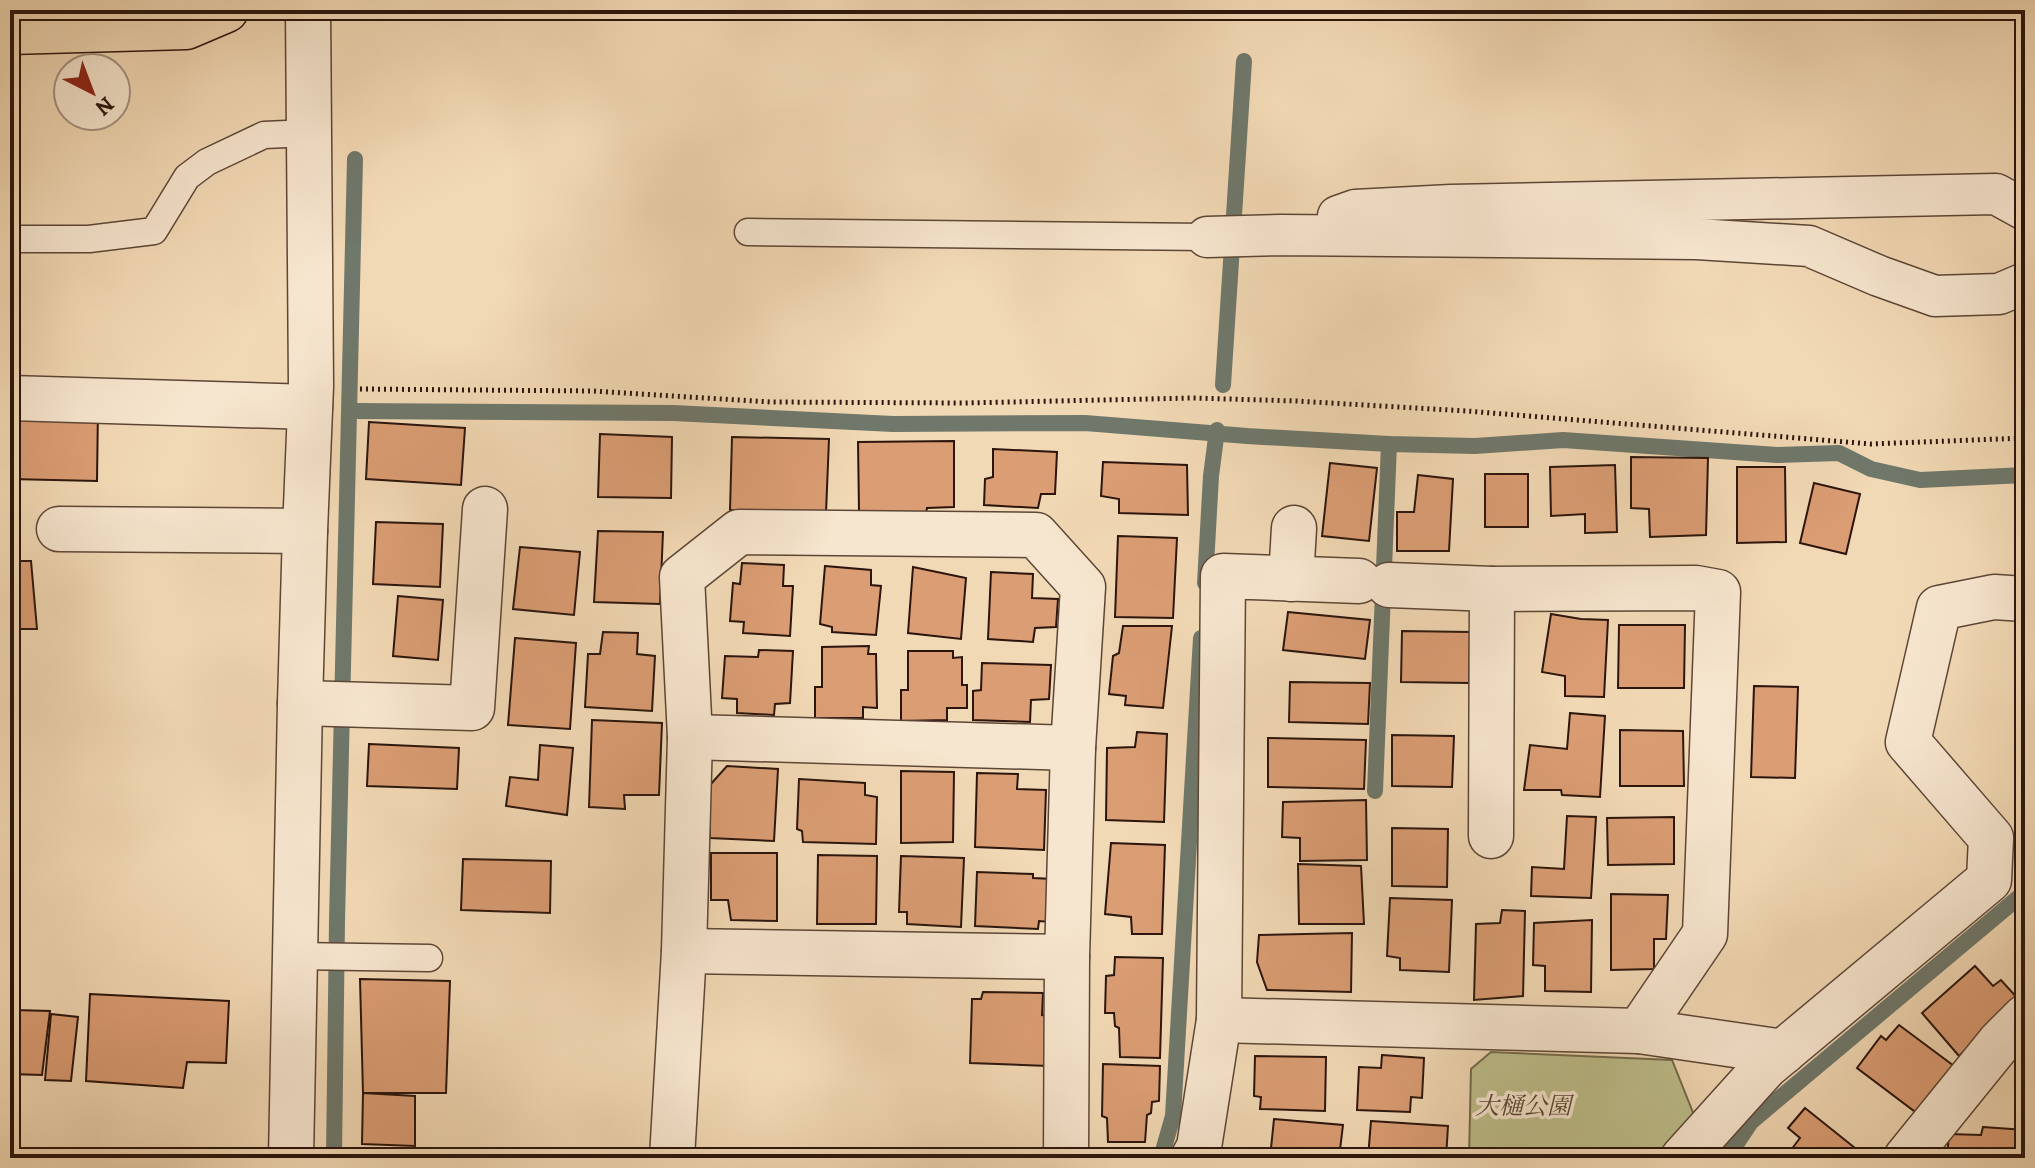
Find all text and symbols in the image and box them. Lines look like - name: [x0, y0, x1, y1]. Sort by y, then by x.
- north arrow: [52, 52, 132, 132]
- text: N: [89, 90, 121, 123]
- park label: 大樋公園: [1475, 1090, 1575, 1122]

